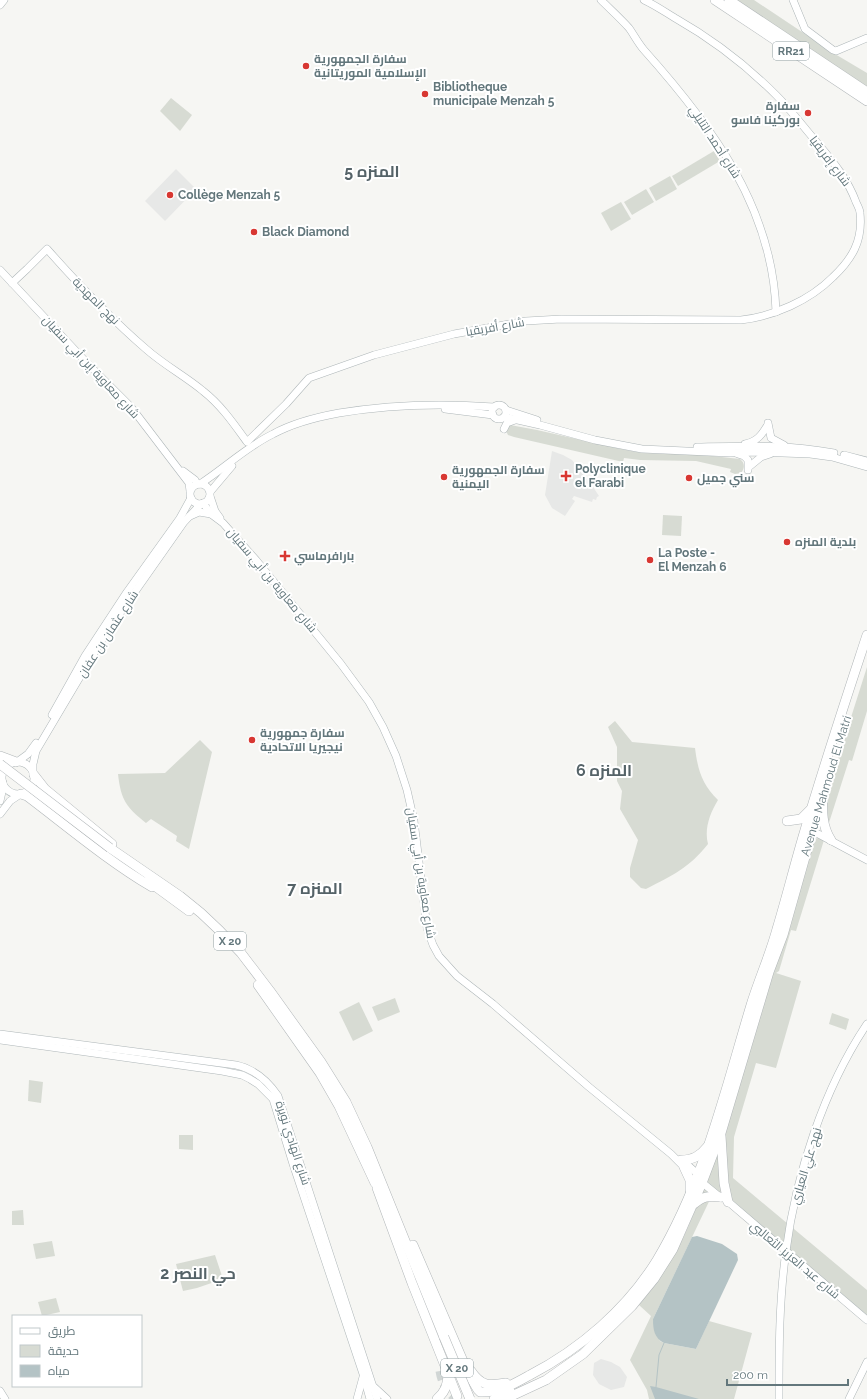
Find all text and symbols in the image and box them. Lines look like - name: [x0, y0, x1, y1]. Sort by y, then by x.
- road number: RR21: [773, 42, 809, 60]
- place label: سفارة الجمهورية الإسلامية الموريتانية: [314, 52, 427, 81]
- marker: سفارة الجمهورية الإسلامية الموريتانية: [301, 61, 311, 71]
- place label: Bibliotheque municipale Menzah 5: [433, 80, 555, 108]
- marker: Bibliotheque municipale Menzah 5: [420, 89, 430, 99]
- place label: سفارة بوركينا فاسو: [731, 99, 800, 128]
- street label: شارع أحمد التليلي: [684, 103, 745, 183]
- marker: سفارة بوركينا فاسو: [803, 108, 813, 118]
- street label: شارع إفريقيا: [806, 133, 853, 190]
- district label: المنزه 5: [344, 162, 400, 181]
- place label: Collège Menzah 5: [178, 188, 281, 202]
- marker: Collège Menzah 5: [165, 190, 175, 200]
- place label: Black Diamond: [262, 225, 349, 239]
- marker: Black Diamond: [249, 227, 259, 237]
- street label: نهج المهدية: [69, 275, 122, 328]
- street label: شارع معاوية إبن أبي سفيان: [37, 312, 143, 423]
- street label: شارع أفريقيا: [464, 314, 526, 340]
- place label: Polyclinique el Farabi: [575, 462, 646, 490]
- place label: سفارة الجمهورية اليمنية: [452, 463, 545, 491]
- marker: Polyclinique el Farabi: [560, 470, 572, 482]
- place label: سني جميل: [697, 471, 755, 488]
- marker: سفارة الجمهورية اليمنية: [439, 472, 449, 482]
- marker: سني جميل: [684, 473, 694, 483]
- street label: شارع معاوية بن أبي سفيان: [222, 524, 321, 637]
- place label: بلدية المنزه: [795, 535, 856, 550]
- marker: بلدية المنزه: [782, 537, 792, 547]
- place label: La Poste - El Menzah 6: [658, 546, 727, 574]
- place label: بارافرماسي: [294, 549, 354, 566]
- marker: بارافرماسي: [279, 550, 291, 562]
- marker: La Poste - El Menzah 6: [645, 555, 655, 565]
- street label: شارع عثمان بن عفان: [75, 588, 142, 681]
- street label: Avenue Mahmoud El Matri: [798, 714, 854, 858]
- place label: سفارة جمهورية نيجيريا الاتحادية: [260, 726, 345, 755]
- marker: سفارة جمهورية نيجيريا الاتحادية: [247, 735, 257, 745]
- district label: المنزه 6: [576, 761, 632, 780]
- street label: شارع معاوية بن أبي سفيان: [401, 806, 439, 940]
- district label: المنزه 7: [287, 879, 343, 898]
- road number: X 20: [214, 932, 246, 950]
- street label: شارع الهادي نويرة: [270, 1099, 313, 1188]
- street label: نهج علي العياري: [788, 1126, 827, 1207]
- street label: شارع عبد العزيز الثعالبي: [745, 1218, 843, 1304]
- district label: حي النصر 2: [160, 1264, 236, 1286]
- legend: [12, 1315, 142, 1387]
- text: طريق: [48, 1324, 76, 1338]
- text: حديقة: [48, 1344, 79, 1358]
- road number: X 20: [441, 1359, 473, 1377]
- scale bar: [727, 1361, 848, 1387]
- text: مياه: [48, 1364, 70, 1378]
- text: 200 m: [733, 1368, 768, 1382]

